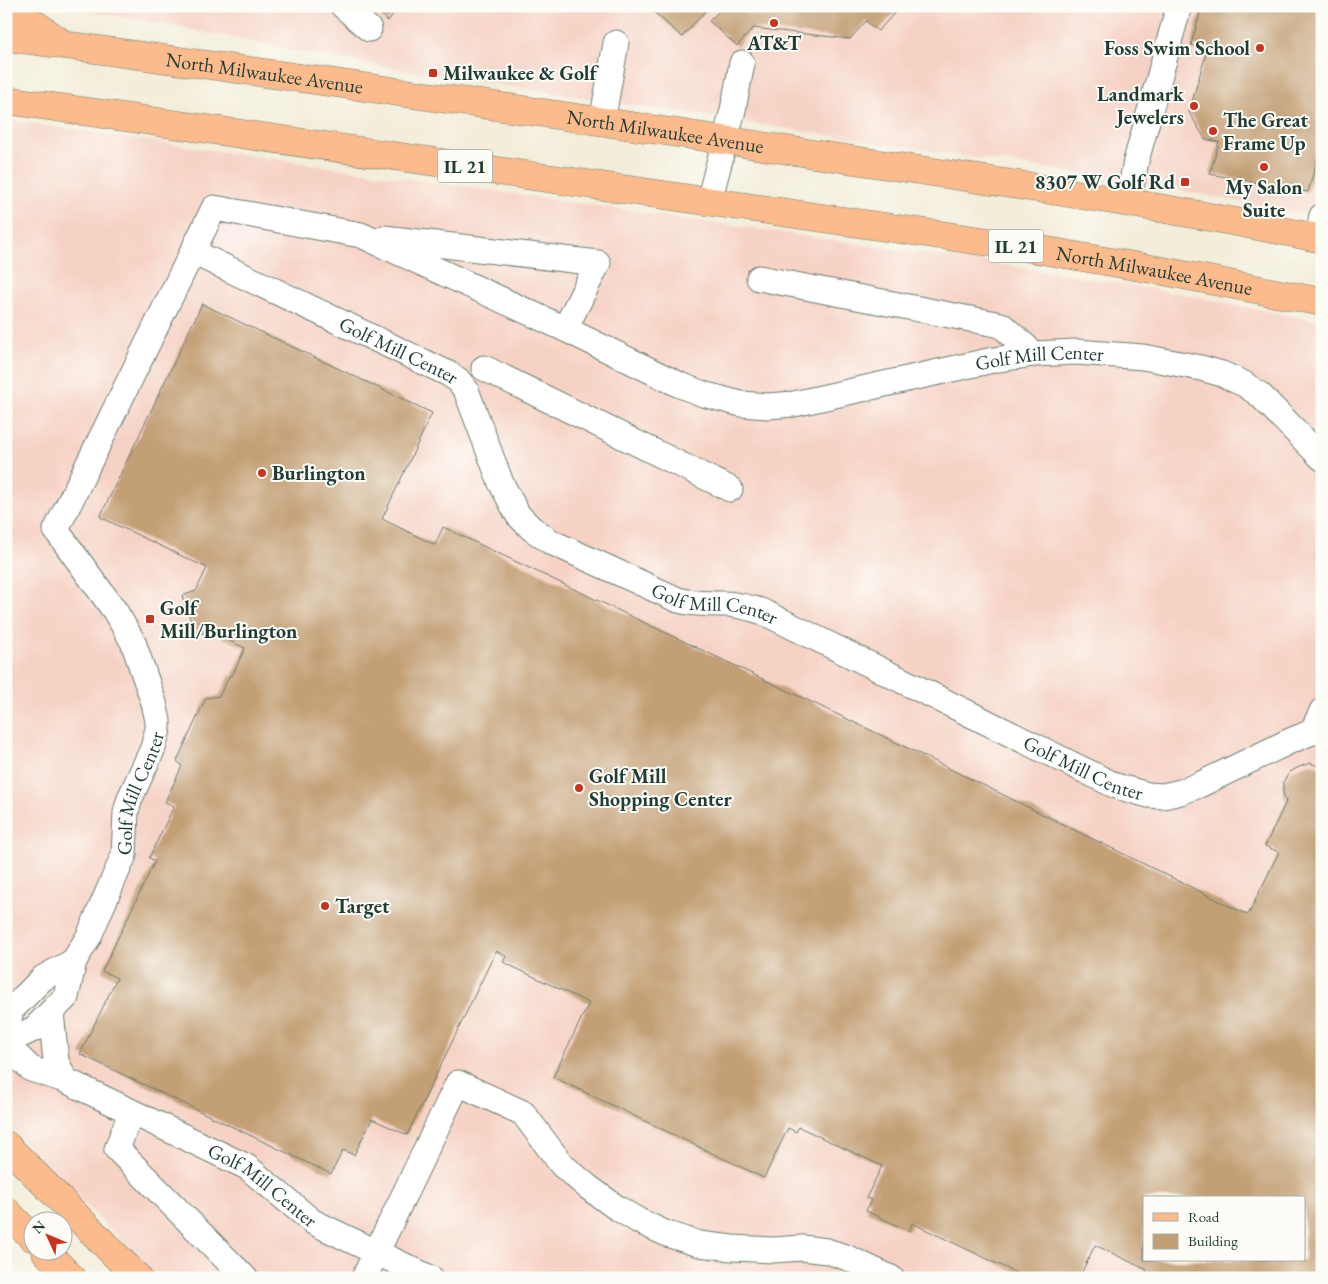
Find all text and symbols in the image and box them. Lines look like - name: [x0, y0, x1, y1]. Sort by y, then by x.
- marker: AT&T: [768, 17, 780, 29]
- place label: AT&T: [746, 30, 801, 56]
- place label: Foss Swim School: [1104, 35, 1250, 61]
- marker: Foss Swim School: [1254, 42, 1266, 54]
- street label: North Milwaukee Avenue: [164, 46, 365, 100]
- place label: Milwaukee & Golf: [443, 60, 599, 86]
- marker: Milwaukee & Golf: [427, 67, 439, 79]
- place label: Landmark Jewelers: [1097, 81, 1185, 130]
- marker: Landmark Jewelers: [1188, 100, 1200, 112]
- street label: North Milwaukee Avenue: [565, 104, 766, 159]
- place label: The Great Frame Up: [1223, 107, 1308, 156]
- marker: The Great Frame Up: [1207, 125, 1219, 137]
- road number: IL 21: [438, 150, 492, 182]
- marker: My Salon Suite: [1258, 161, 1270, 173]
- place label: 8307 W Golf Rd: [1035, 169, 1175, 195]
- place label: My Salon Suite: [1225, 174, 1303, 223]
- marker: 8307 W Golf Rd: [1179, 176, 1191, 188]
- road number: IL 21: [988, 230, 1044, 262]
- street label: North Milwaukee Avenue: [1054, 240, 1255, 301]
- street label: Golf Mill Center: [335, 311, 464, 390]
- street label: Golf Mill Center: [973, 339, 1105, 377]
- place label: Burlington: [272, 460, 366, 486]
- marker: Burlington: [256, 467, 268, 479]
- street label: Golf Mill Center: [647, 577, 783, 630]
- place label: Golf Mill/Burlington: [160, 595, 297, 644]
- marker: Golf Mill/Burlington: [144, 613, 156, 625]
- street label: Golf Mill Center: [111, 728, 170, 856]
- street label: Golf Mill Center: [1019, 729, 1146, 806]
- place label: Golf Mill Shopping Center: [589, 763, 732, 812]
- marker: Golf Mill Shopping Center: [573, 782, 585, 794]
- place label: Target: [335, 893, 390, 919]
- marker: Target: [319, 900, 331, 912]
- street label: Golf Mill Center: [204, 1137, 323, 1233]
- legend: [1143, 1196, 1306, 1262]
- text: Road: [1188, 1207, 1220, 1226]
- north arrow: [22, 1212, 72, 1262]
- text: N: [28, 1216, 50, 1237]
- text: Building: [1188, 1231, 1238, 1250]

